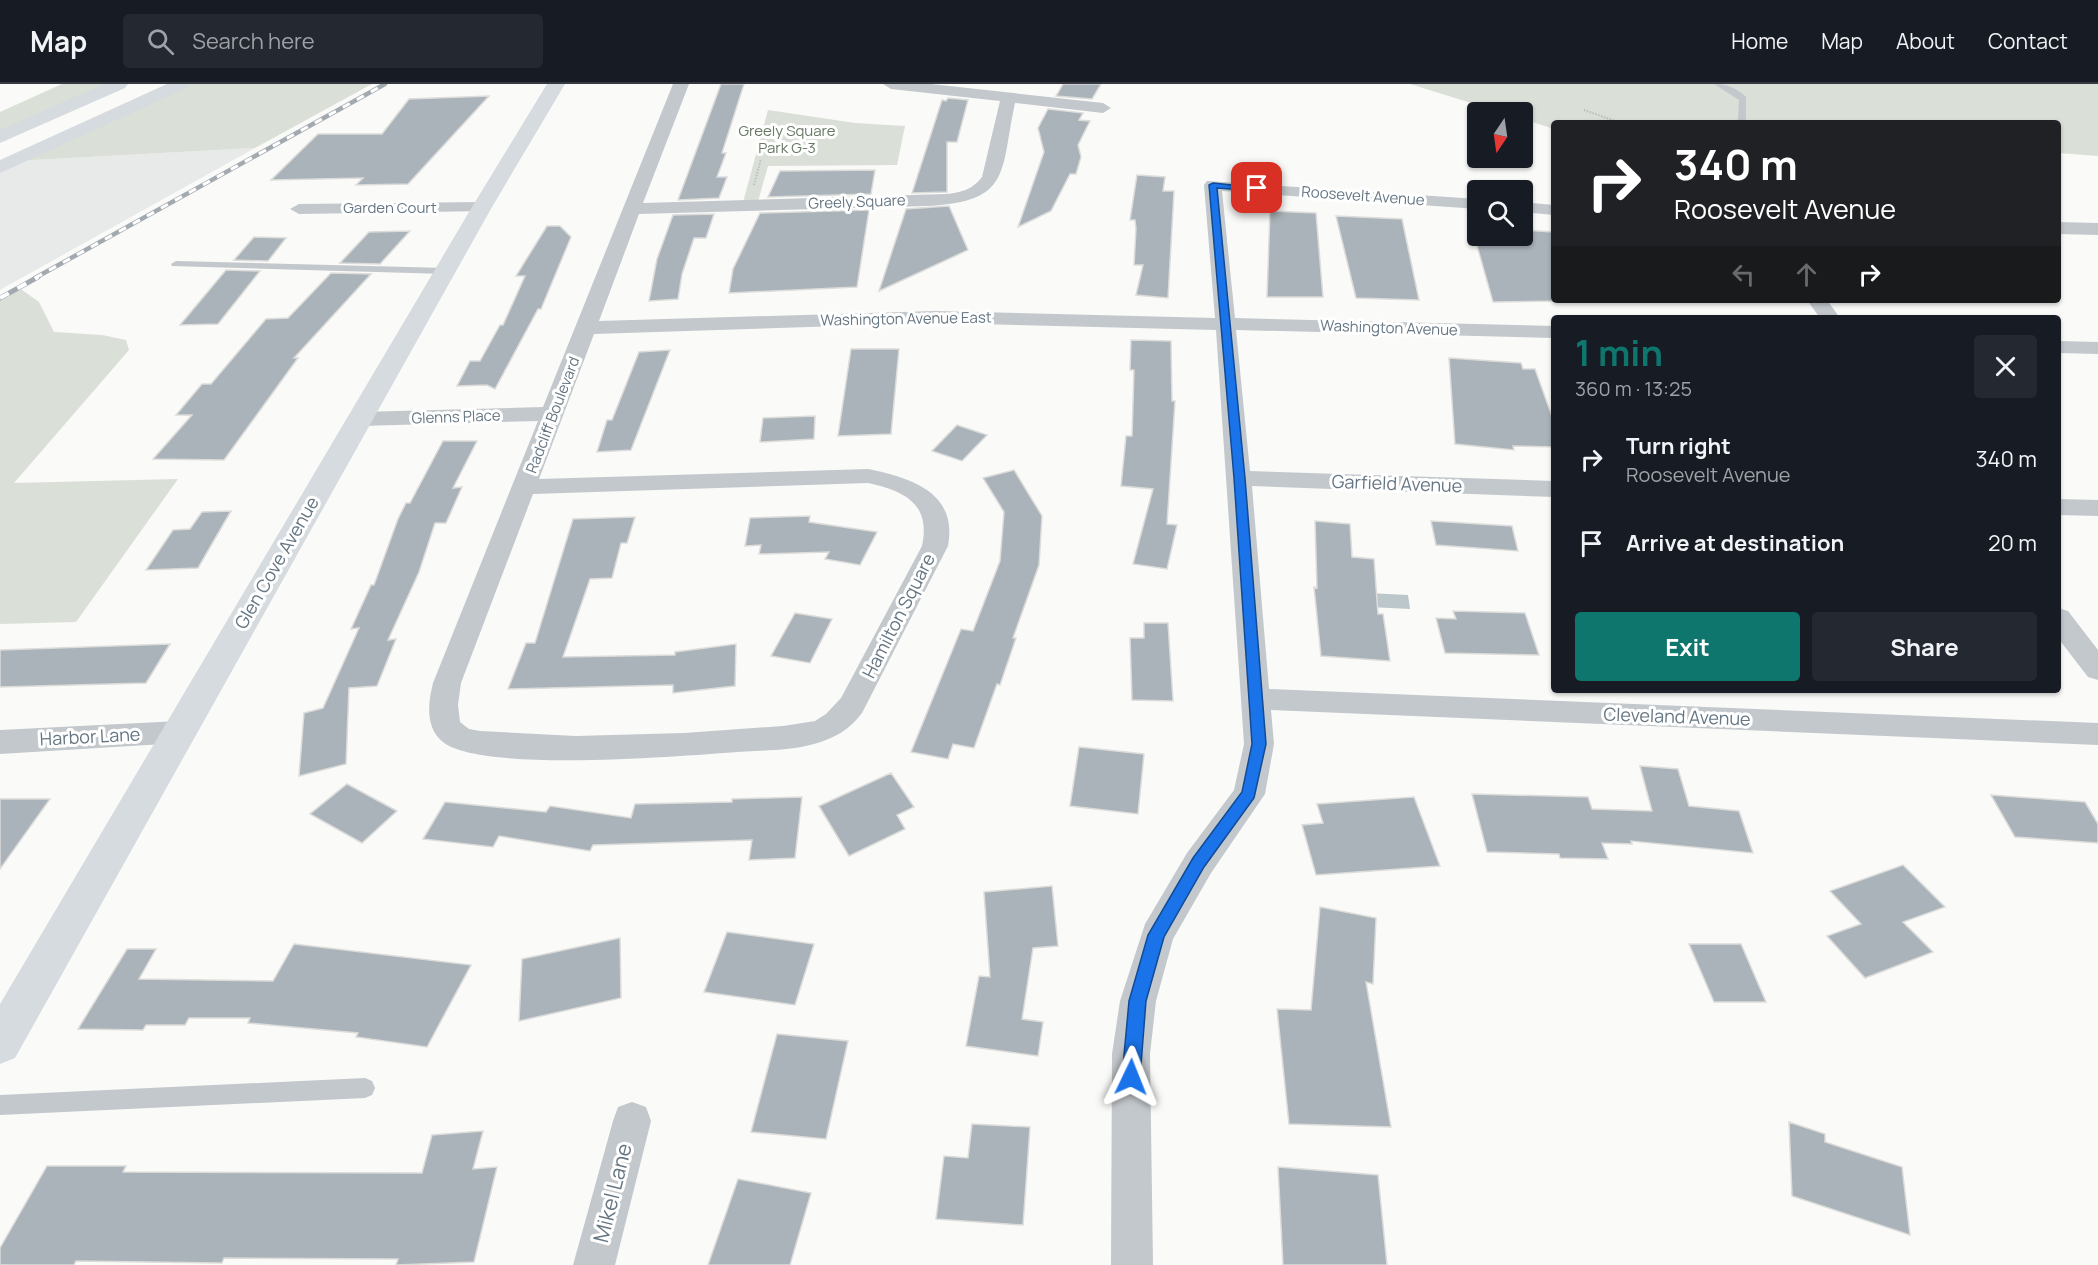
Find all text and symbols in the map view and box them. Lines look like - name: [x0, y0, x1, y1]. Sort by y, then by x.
- search box: [123, 14, 543, 68]
- text: Map: [30, 22, 87, 60]
- icon: search: [144, 25, 177, 58]
- text: Search here: [192, 26, 315, 56]
- text: Home: [1731, 27, 1788, 55]
- text: Map: [1821, 27, 1863, 55]
- text: About: [1896, 27, 1955, 55]
- text: Contact: [1988, 27, 2068, 55]
- north arrow: [1467, 102, 1533, 168]
- map controls: [1467, 102, 1533, 246]
- park label: Greely Square Park G-3: [738, 120, 836, 158]
- text: 340 m: [1674, 135, 1798, 193]
- icon: right: [1575, 144, 1653, 222]
- pin: [1231, 162, 1282, 213]
- icon: arrive: [1240, 171, 1273, 204]
- button: search: [1467, 180, 1533, 246]
- street label: Roosevelt Avenue: [1301, 181, 1426, 210]
- street label: Greely Square: [808, 189, 906, 214]
- text: Roosevelt Avenue: [1674, 190, 1896, 227]
- street label: Garden Court: [343, 197, 437, 218]
- icon: left: [1727, 258, 1760, 291]
- icon: ahead: [1790, 258, 1823, 291]
- icon: right: [1853, 258, 1886, 291]
- street label: Washington Avenue East: [820, 307, 992, 330]
- street label: Washington Avenue: [1320, 315, 1458, 340]
- text: 1 min: [1575, 328, 1663, 377]
- button: close: [1974, 335, 2037, 398]
- street label: Radcliff Boulevard: [521, 354, 584, 476]
- text: 360 m · 13:25: [1575, 375, 1692, 402]
- street label: Glenns Place: [411, 404, 501, 429]
- text: Turn right: [1626, 431, 1731, 461]
- icon: right: [1575, 443, 1608, 476]
- text: 340 m: [1975, 444, 2037, 474]
- text: Roosevelt Avenue: [1626, 461, 1791, 488]
- street label: Garfield Avenue: [1331, 469, 1463, 497]
- street label: Glen Cove Avenue: [228, 492, 324, 633]
- icon: arrive: [1575, 527, 1608, 560]
- text: Arrive at destination: [1626, 528, 1844, 558]
- text: 20 m: [1988, 528, 2037, 558]
- street label: Hamilton Square: [856, 549, 940, 682]
- button: Exit: [1575, 612, 1800, 681]
- button: Share: [1812, 612, 2037, 681]
- street label: Cleveland Avenue: [1603, 701, 1751, 731]
- street label: Harbor Lane: [39, 721, 141, 751]
- position arrow: [1099, 1045, 1163, 1109]
- street label: Mikel Lane: [586, 1140, 638, 1245]

